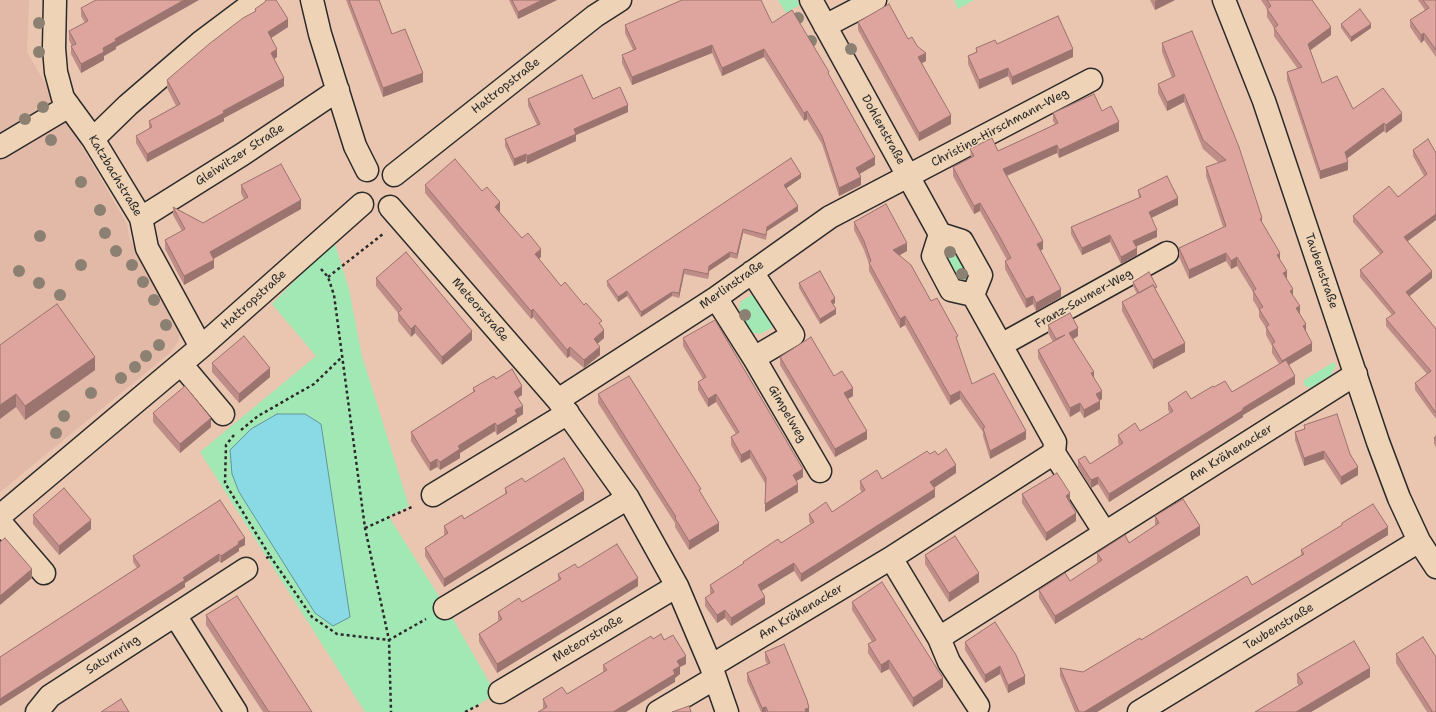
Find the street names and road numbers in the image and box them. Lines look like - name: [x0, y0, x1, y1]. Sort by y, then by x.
- street label: Hattropstraße: [469, 55, 543, 117]
- street label: Christine-Hirschmann-Weg: [929, 86, 1071, 170]
- street label: Dohlenstraße: [858, 93, 908, 167]
- street label: Gleiwitzer Straße: [193, 121, 287, 189]
- street label: Katzbachstraße: [85, 133, 145, 219]
- street label: Taubenstraße: [1301, 231, 1341, 311]
- street label: Merlinstraße: [697, 258, 767, 312]
- street label: Franz-Saumer-Weg: [1033, 266, 1135, 332]
- street label: Hattropstraße: [218, 267, 290, 333]
- street label: Meteorstraße: [448, 275, 512, 345]
- street label: Gimpelweg: [765, 383, 809, 445]
- street label: Am Krähenacker: [1187, 421, 1275, 485]
- street label: Am Krähenacker: [756, 581, 846, 643]
- street label: Taubenstraße: [1241, 601, 1317, 653]
- street label: Meteorstraße: [550, 612, 626, 666]
- street label: Saturnring: [83, 632, 143, 678]

